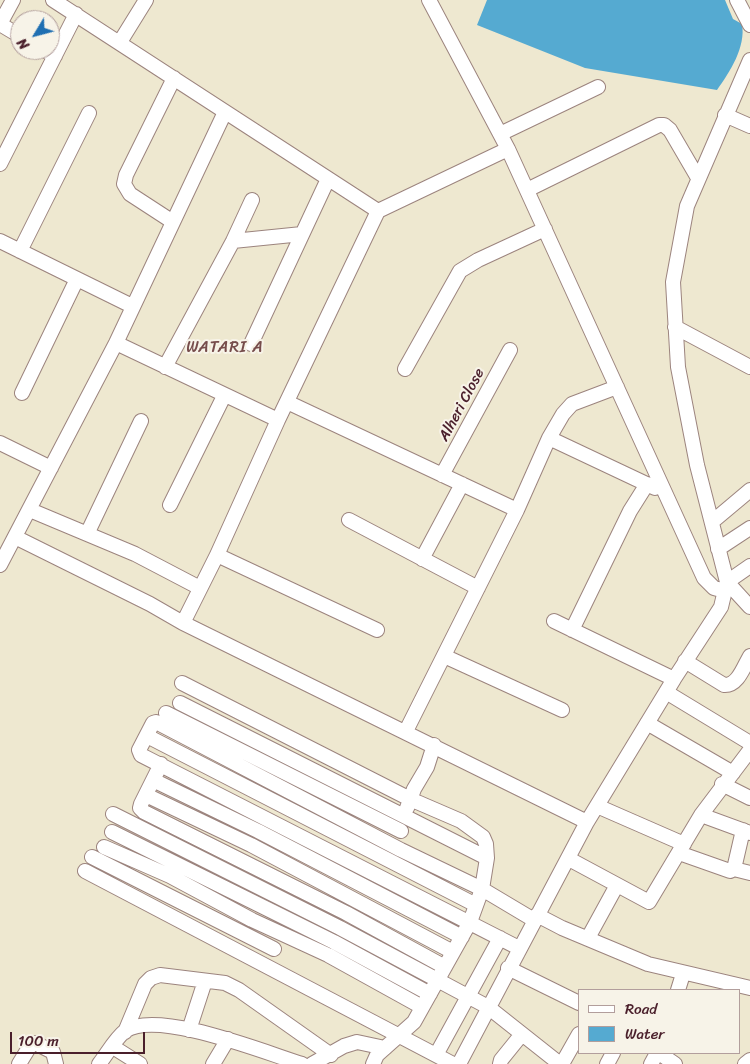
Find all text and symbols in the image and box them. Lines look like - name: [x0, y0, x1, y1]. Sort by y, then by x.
- north arrow: [10, 10, 60, 60]
- text: N: [11, 32, 36, 55]
- district label: WATARI A: [186, 338, 264, 358]
- street label: Alheri Close: [435, 366, 489, 444]
- legend: [578, 989, 740, 1054]
- text: Road: [625, 996, 657, 1022]
- text: Water: [625, 1021, 665, 1047]
- scale bar: [12, 1022, 148, 1054]
- text: 100 m: [18, 1028, 59, 1054]

